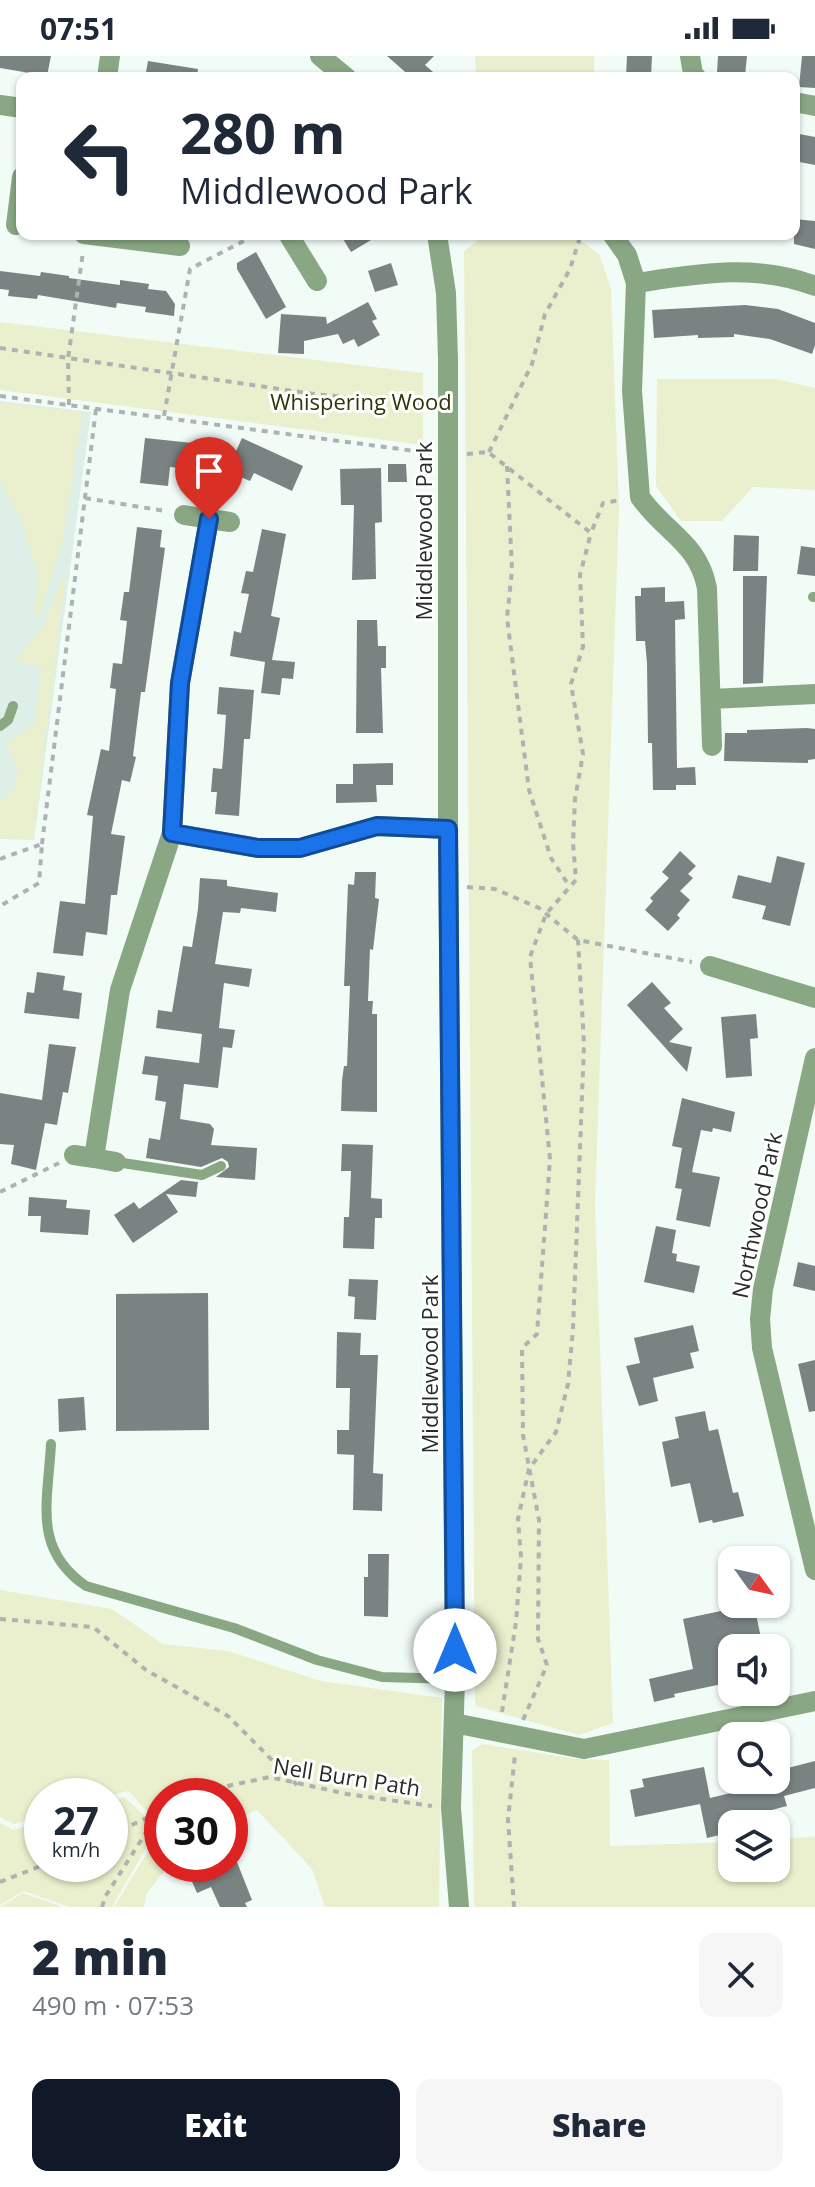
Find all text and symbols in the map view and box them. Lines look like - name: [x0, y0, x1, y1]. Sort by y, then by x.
- text: 07:51: [40, 8, 117, 49]
- text: 280 m: [180, 94, 346, 170]
- icon: left: [48, 104, 152, 208]
- text: Middlewood Park: [180, 166, 473, 215]
- park label: Whispering Wood: [270, 386, 452, 416]
- pin: [175, 437, 243, 519]
- street label: Middlewood Park: [408, 441, 438, 620]
- icon: arrive: [187, 449, 231, 493]
- street label: Northwood Park: [724, 1129, 788, 1301]
- street label: Middlewood Park: [414, 1274, 444, 1453]
- north arrow: [718, 1546, 790, 1618]
- map controls: [718, 1546, 790, 1882]
- position arrow: [413, 1608, 497, 1692]
- button: sound: [718, 1634, 790, 1706]
- button: search: [718, 1722, 790, 1794]
- street label: Nell Burn Path: [271, 1750, 423, 1802]
- speed limit sign: 30: [144, 1778, 248, 1882]
- text: 27: [53, 1792, 99, 1847]
- button: layers: [718, 1810, 790, 1882]
- text: km/h: [52, 1836, 100, 1863]
- text: 2 min: [32, 1924, 168, 1989]
- button: close: [699, 1933, 783, 2017]
- text: 490 m · 07:53: [32, 1987, 194, 2023]
- button: Exit: [32, 2079, 400, 2171]
- button: Share: [416, 2079, 783, 2171]

